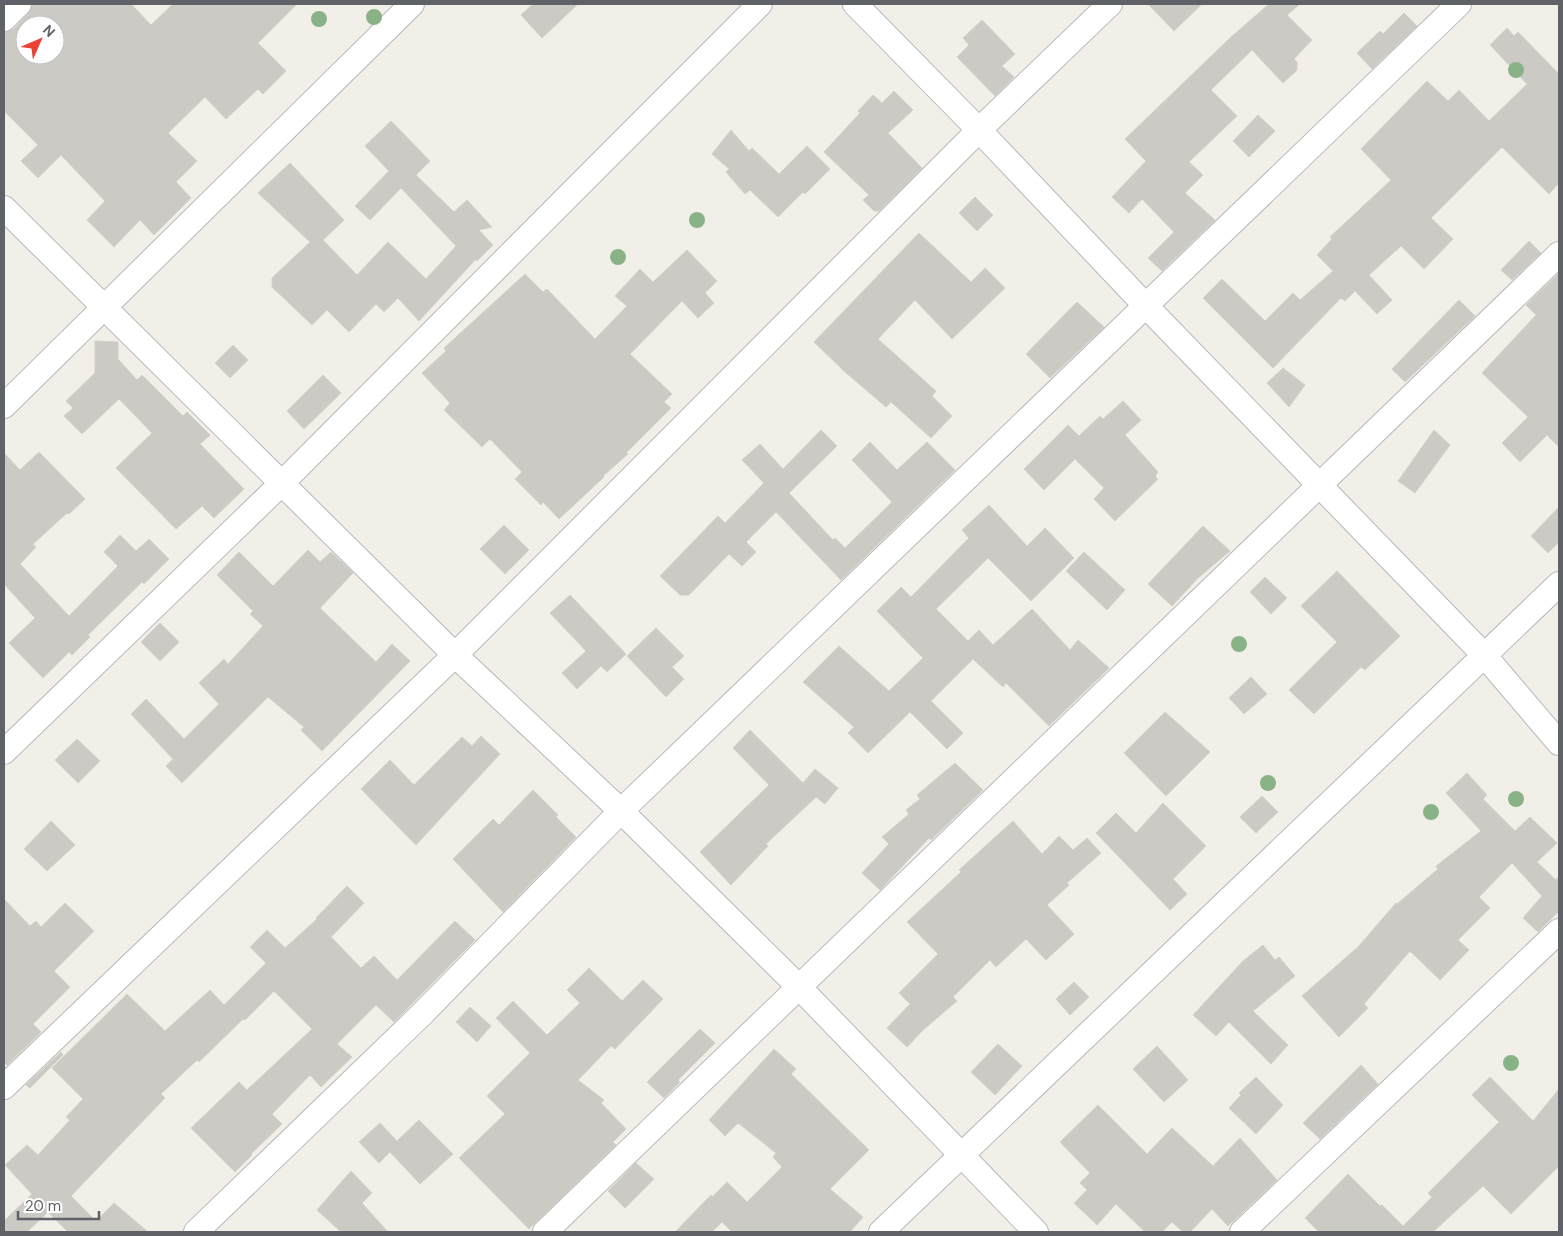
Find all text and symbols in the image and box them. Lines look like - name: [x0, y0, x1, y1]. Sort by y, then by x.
- north arrow: [15, 15, 65, 65]
- text: N: [39, 21, 59, 41]
- scale bar: [18, 1188, 99, 1220]
- text: 20 m: [25, 1196, 61, 1216]

